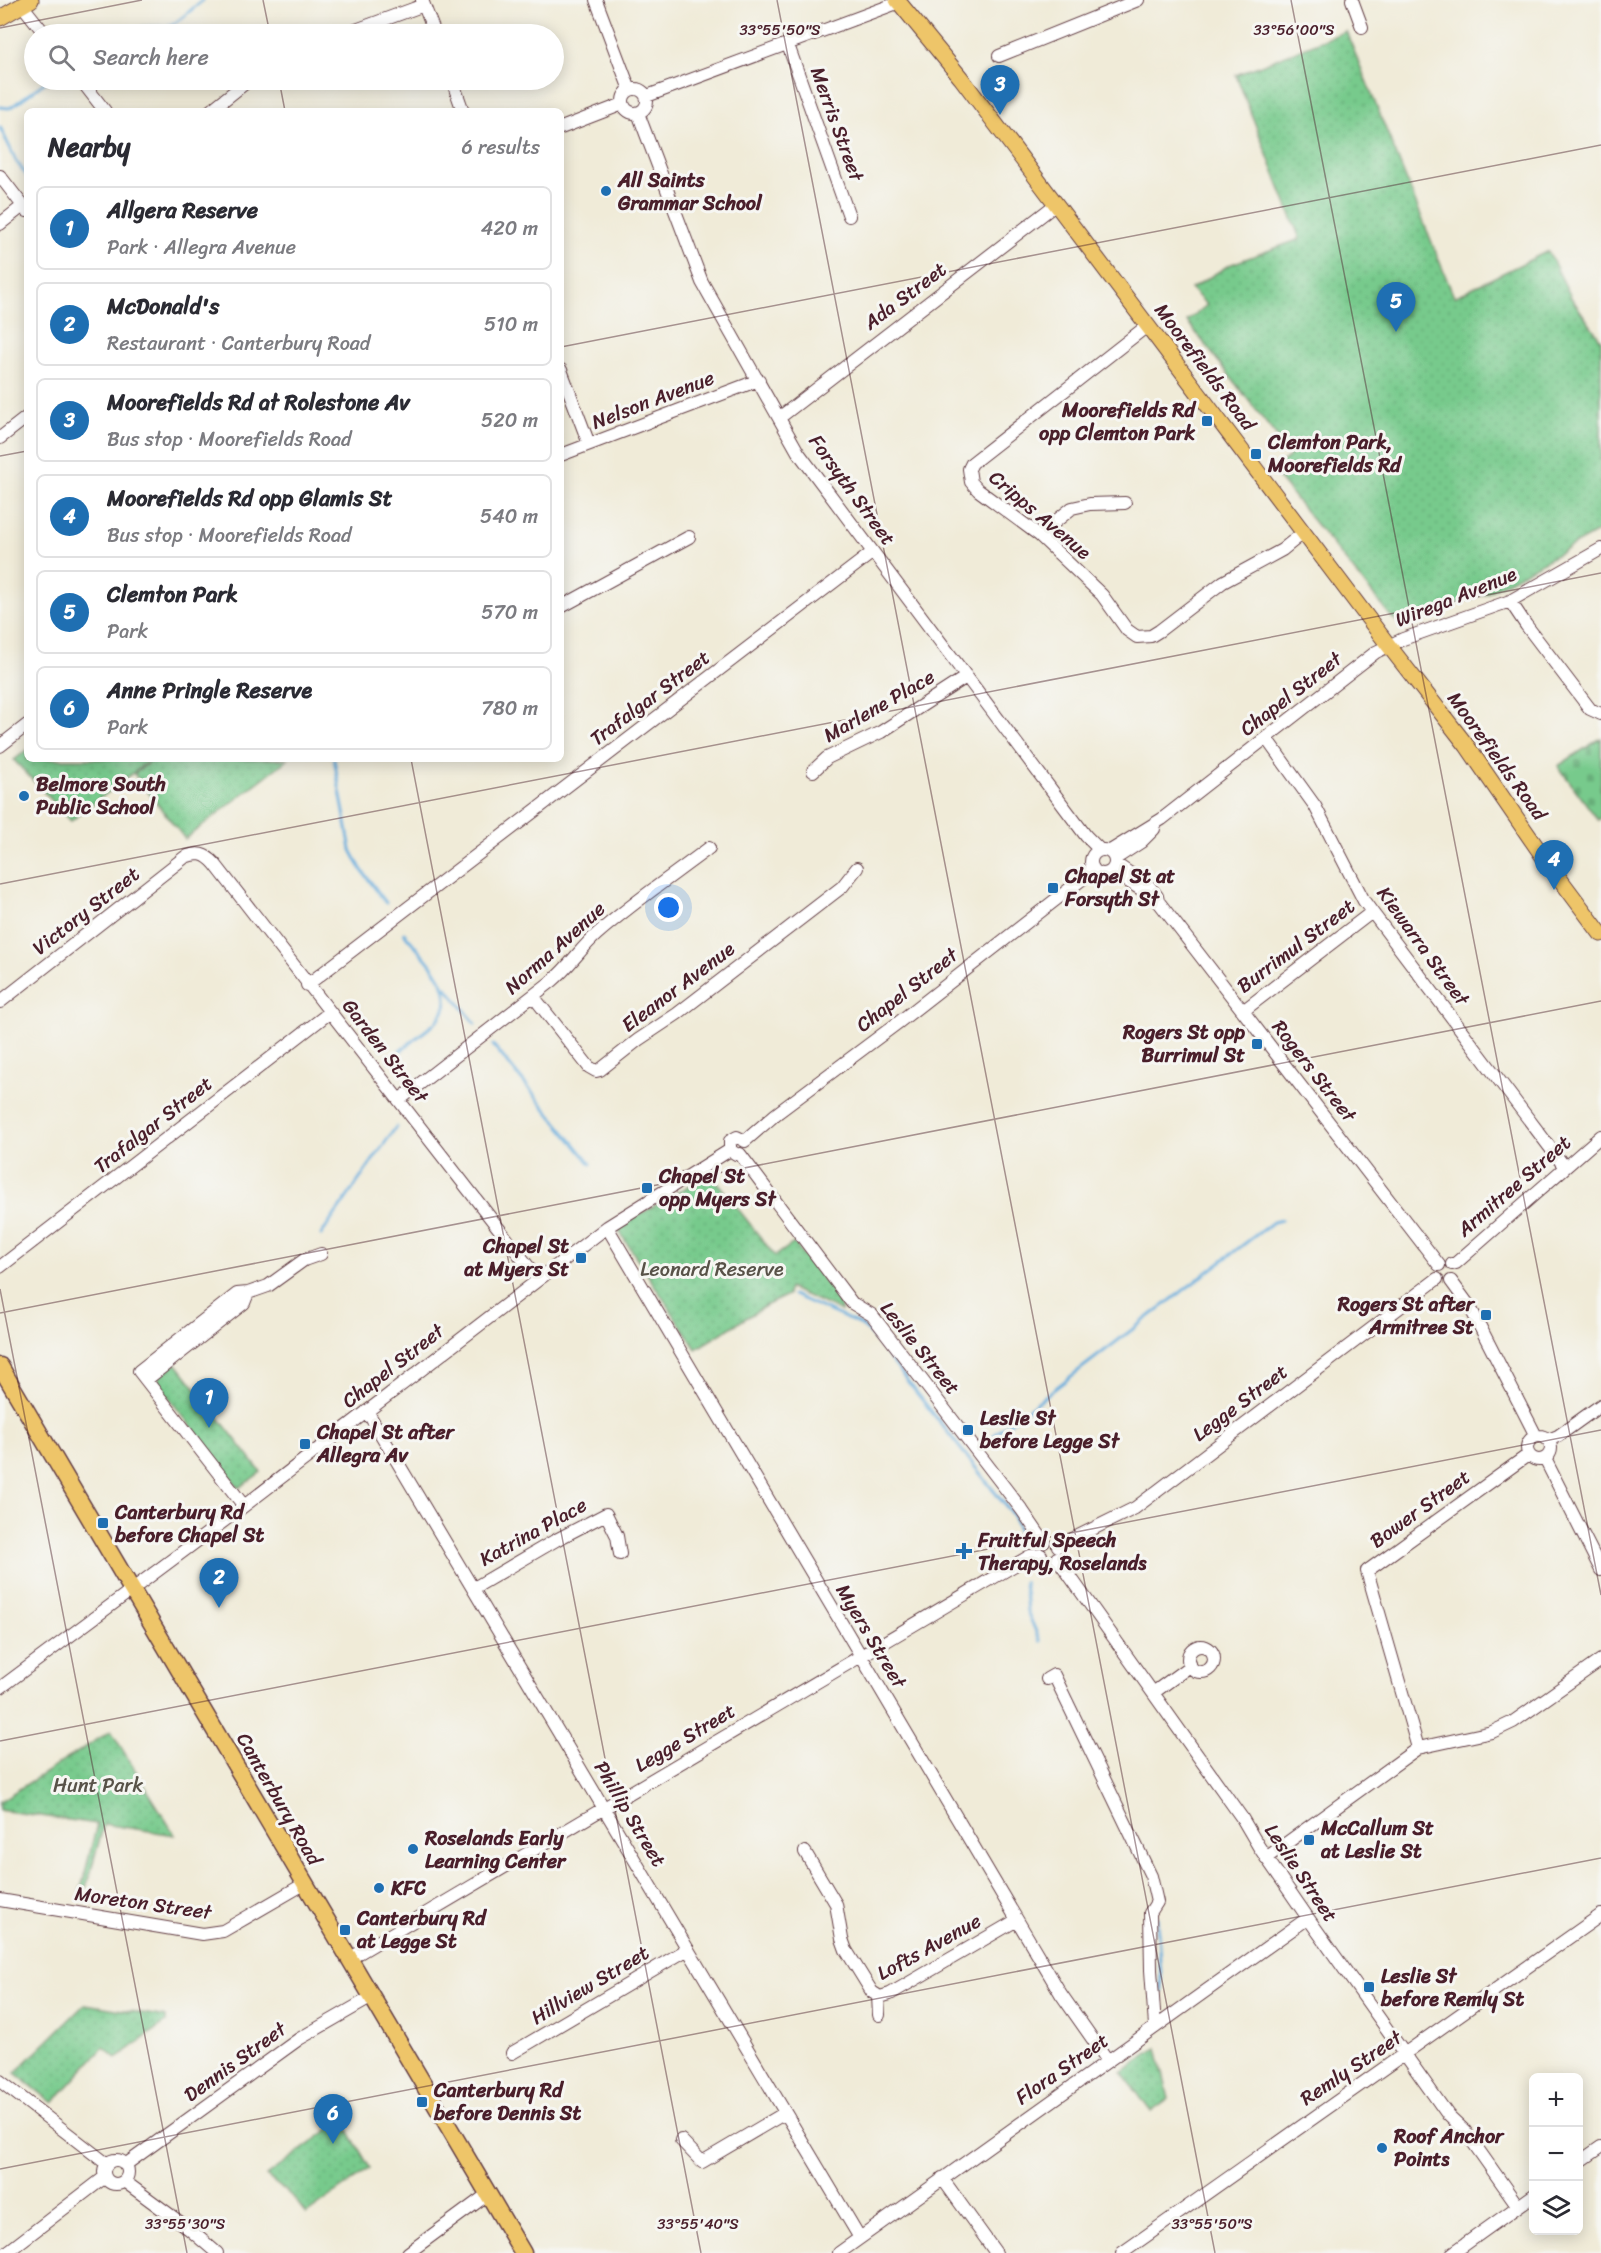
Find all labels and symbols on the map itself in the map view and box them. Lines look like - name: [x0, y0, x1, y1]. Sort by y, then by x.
- text: 33°55'50"S: [739, 17, 821, 43]
- text: 33°56'00"S: [1254, 17, 1335, 43]
- street label: Merris Street: [800, 62, 874, 187]
- pin: 3: [980, 66, 1020, 115]
- place label: All Saints Grammar School: [617, 163, 763, 221]
- marker: All Saints Grammar School: [599, 184, 613, 198]
- street label: Ada Street: [855, 253, 954, 340]
- pin: 5: [1376, 282, 1416, 332]
- street label: Moorefields Road: [1145, 295, 1266, 440]
- street label: Nelson Avenue: [586, 361, 720, 439]
- place label: Moorefields Rd opp Clemton Park: [1039, 393, 1196, 451]
- marker: Moorefields Rd opp Clemton Park: [1200, 414, 1214, 428]
- place label: Clemton Park, Moorefields Rd: [1267, 425, 1402, 483]
- street label: Forsyth Street: [799, 427, 905, 554]
- marker: Clemton Park, Moorefields Rd: [1249, 447, 1263, 461]
- street label: Cripps Avenue: [981, 461, 1100, 569]
- street label: Wirega Avenue: [1390, 557, 1523, 637]
- street label: Trafalgar Street: [582, 641, 718, 755]
- street label: Chapel Street: [1232, 642, 1351, 745]
- street label: Marlene Place: [816, 660, 942, 752]
- street label: Moorefields Road: [1438, 684, 1557, 829]
- place label: Belmore South Public School: [36, 767, 166, 825]
- marker: Belmore South Public School: [17, 789, 31, 803]
- pin: 4: [1534, 840, 1574, 890]
- street label: Victory Street: [24, 857, 148, 964]
- place label: Chapel St at Forsyth St: [1064, 859, 1175, 917]
- street label: Kiewarra Street: [1367, 879, 1479, 1014]
- marker: Chapel St at Forsyth St: [1046, 881, 1060, 895]
- street label: Burrimul Street: [1229, 889, 1363, 1002]
- street label: Norma Avenue: [496, 893, 614, 1003]
- your location: [654, 893, 683, 922]
- street label: Eleanor Avenue: [614, 932, 743, 1042]
- street label: Chapel Street: [848, 938, 967, 1041]
- street label: Garden Street: [333, 991, 438, 1112]
- street label: Rogers Street: [1263, 1012, 1366, 1131]
- place label: Rogers St opp Burrimul St: [1122, 1015, 1245, 1073]
- marker: Rogers St opp Burrimul St: [1250, 1037, 1264, 1051]
- street label: Trafalgar Street: [86, 1067, 221, 1183]
- street label: Armitree Street: [1448, 1126, 1579, 1247]
- place label: Chapel St opp Myers St: [658, 1159, 777, 1217]
- marker: Chapel St opp Myers St: [640, 1181, 654, 1195]
- place label: Chapel St at Myers St: [463, 1229, 569, 1287]
- marker: Chapel St at Myers St: [574, 1251, 588, 1265]
- park label: Leonard Reserve: [640, 1252, 784, 1287]
- place label: Rogers St after Armitree St: [1337, 1287, 1476, 1345]
- street label: Leslie Street: [871, 1293, 969, 1403]
- marker: Rogers St after Armitree St: [1479, 1308, 1493, 1322]
- street label: Chapel Street: [334, 1314, 453, 1417]
- street label: Legge Street: [1184, 1355, 1296, 1451]
- pin: 1: [190, 1378, 228, 1428]
- place label: Leslie St before Legge St: [979, 1401, 1121, 1459]
- place label: Chapel St after Allegra Av: [316, 1415, 455, 1473]
- marker: Leslie St before Legge St: [961, 1423, 975, 1437]
- marker: Chapel St after Allegra Av: [298, 1437, 312, 1451]
- street label: Bower Street: [1362, 1460, 1478, 1558]
- street label: Katrina Place: [473, 1488, 593, 1576]
- place label: Canterbury Rd before Chapel St: [114, 1495, 264, 1553]
- marker: Canterbury Rd before Chapel St: [96, 1516, 110, 1530]
- place label: Fruitful Speech Therapy, Roselands: [977, 1523, 1147, 1581]
- marker: Fruitful Speech Therapy, Roselands: [955, 1542, 973, 1560]
- pin: 2: [200, 1558, 238, 1608]
- street label: Myers Street: [826, 1577, 917, 1696]
- street label: Legge Street: [628, 1694, 743, 1782]
- street label: Canterbury Road: [227, 1726, 332, 1873]
- street label: Phillip Street: [584, 1754, 676, 1874]
- park label: Hunt Park: [53, 1768, 143, 1803]
- place label: McCallum St at Leslie St: [1320, 1811, 1434, 1869]
- street label: Leslie Street: [1255, 1816, 1347, 1930]
- place label: Roselands Early Learning Center: [424, 1821, 567, 1879]
- marker: McCallum St at Leslie St: [1302, 1833, 1316, 1847]
- marker: Roselands Early Learning Center: [406, 1842, 420, 1856]
- place label: KFC: [390, 1871, 426, 1906]
- street label: Moreton Street: [72, 1876, 215, 1930]
- marker: KFC: [372, 1881, 386, 1895]
- place label: Canterbury Rd at Legge St: [356, 1901, 488, 1959]
- street label: Lofts Avenue: [870, 1904, 988, 1990]
- marker: Canterbury Rd at Legge St: [338, 1923, 352, 1937]
- street label: Hillview Street: [524, 1936, 656, 2034]
- place label: Leslie St before Remly St: [1380, 1959, 1525, 2017]
- marker: Leslie St before Remly St: [1362, 1980, 1376, 1994]
- street label: Dennis Street: [176, 2012, 295, 2111]
- street label: Remly Street: [1293, 2020, 1410, 2115]
- street label: Flora Street: [1008, 2024, 1116, 2114]
- place label: Canterbury Rd before Dennis St: [433, 2073, 581, 2131]
- pin: 6: [314, 2094, 352, 2144]
- marker: Canterbury Rd before Dennis St: [415, 2095, 429, 2109]
- place label: Roof Anchor Points: [1393, 2119, 1505, 2177]
- marker: Roof Anchor Points: [1375, 2141, 1389, 2155]
- text: 33°55'30"S: [145, 2211, 226, 2237]
- text: 33°55'40"S: [657, 2211, 739, 2237]
- text: 33°55'50"S: [1171, 2211, 1253, 2237]

